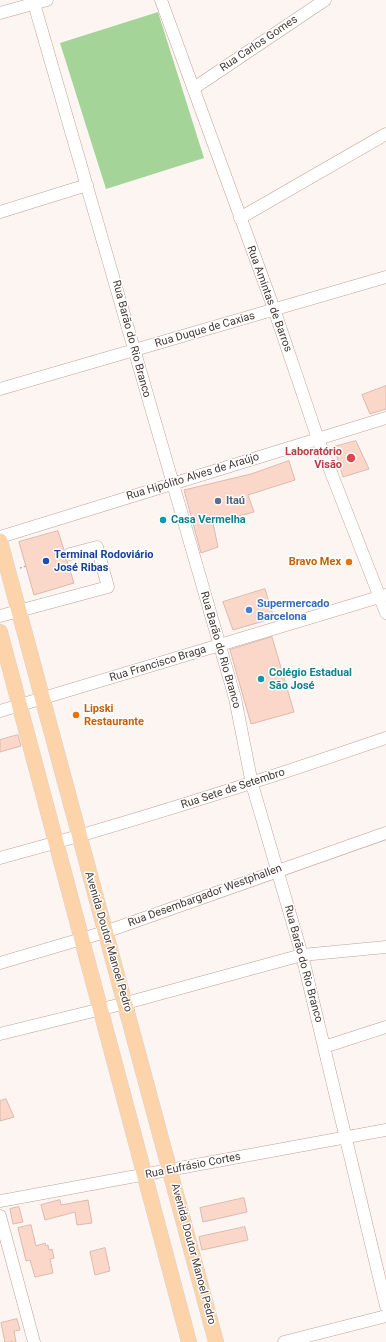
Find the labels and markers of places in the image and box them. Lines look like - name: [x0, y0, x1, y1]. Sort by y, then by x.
- place label: Laboratório Visão: [285, 445, 342, 471]
- marker: Laboratório Visão: [345, 452, 357, 464]
- place label: Itaú: [226, 494, 245, 508]
- marker: Itaú: [213, 496, 223, 506]
- place label: Casa Vermelha: [171, 513, 246, 527]
- marker: Casa Vermelha: [158, 515, 168, 525]
- place label: Terminal Rodoviário José Ribas: [54, 548, 154, 574]
- place label: Bravo Mex: [289, 555, 341, 569]
- marker: Terminal Rodoviário José Ribas: [41, 556, 51, 566]
- marker: Bravo Mex: [344, 557, 354, 567]
- place label: Supermercado Barcelona: [257, 597, 330, 623]
- marker: Supermercado Barcelona: [244, 605, 254, 615]
- place label: Colégio Estadual São José: [269, 666, 352, 692]
- marker: Colégio Estadual São José: [256, 674, 266, 684]
- place label: Lipski Restaurante: [84, 702, 144, 728]
- marker: Lipski Restaurante: [71, 710, 81, 720]

